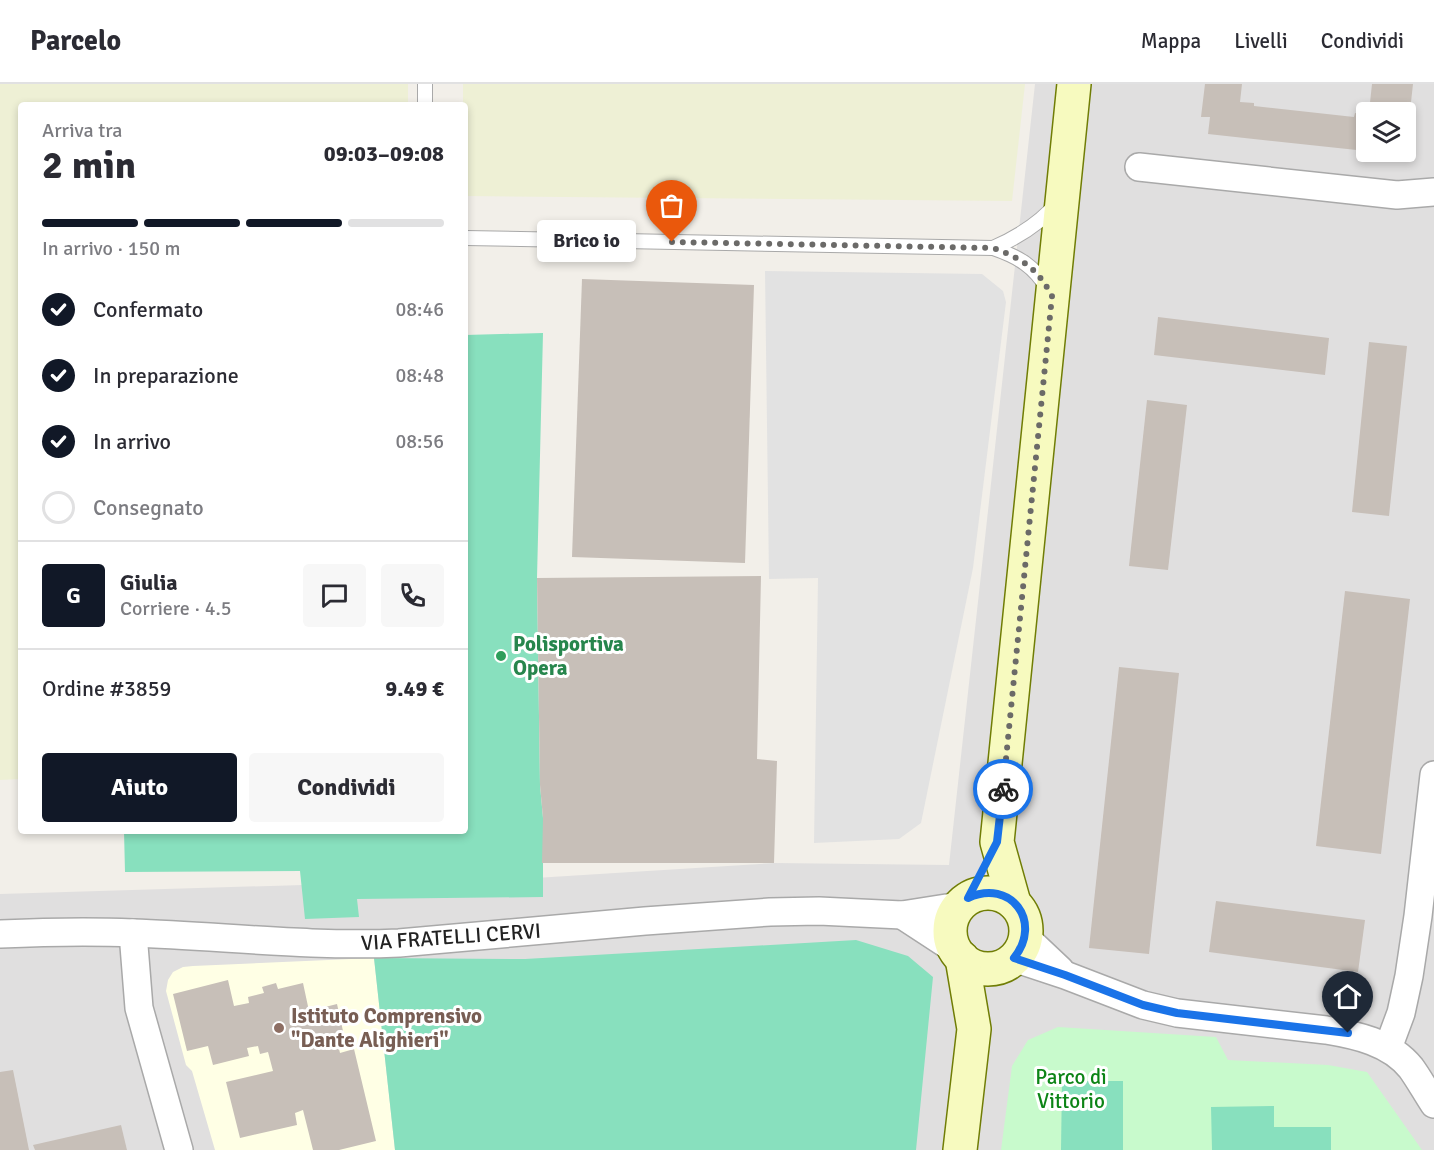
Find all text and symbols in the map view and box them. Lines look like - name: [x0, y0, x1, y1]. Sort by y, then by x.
- text: Parcelo: [30, 24, 121, 58]
- text: Mappa: [1141, 28, 1201, 54]
- text: Livelli: [1234, 28, 1288, 54]
- text: Condividi: [1321, 28, 1404, 54]
- map controls: [1356, 102, 1416, 162]
- button: layers: [1356, 102, 1416, 162]
- text: Arriva tra: [42, 118, 122, 143]
- text: 09:03–09:08: [324, 140, 444, 167]
- text: 2 min: [42, 141, 136, 189]
- pin: [646, 180, 697, 242]
- icon: bag: [655, 189, 688, 222]
- callout: Brico io: [537, 221, 636, 263]
- text: Brico io: [553, 228, 620, 253]
- text: In arrivo · 150 m: [42, 236, 180, 261]
- icon: check: [42, 293, 75, 326]
- text: Confermato: [93, 296, 203, 323]
- text: 08:46: [395, 297, 444, 322]
- icon: check: [42, 359, 75, 392]
- text: In preparazione: [93, 362, 239, 389]
- text: 08:48: [395, 363, 444, 388]
- icon: check: [42, 425, 75, 458]
- text: In arrivo: [93, 428, 171, 455]
- text: 08:56: [395, 429, 444, 454]
- text: Consegnato: [93, 494, 204, 521]
- button: chat: [303, 564, 366, 627]
- button: phone: [381, 564, 444, 627]
- text: Giulia: [120, 569, 178, 596]
- text: G: [66, 582, 81, 609]
- text: Corriere · 4.5: [120, 596, 232, 621]
- place label: Polisportiva Opera: [513, 631, 624, 681]
- marker: Polisportiva Opera: [494, 649, 508, 663]
- text: Ordine #3859: [42, 675, 171, 702]
- text: 9.49 €: [385, 675, 444, 702]
- button: Aiuto: [42, 753, 237, 822]
- button: Condividi: [249, 753, 444, 822]
- courier: [973, 759, 1033, 819]
- icon: bike: [987, 773, 1020, 806]
- street label: VIA FRATELLI CERVI: [360, 918, 542, 956]
- pin: [1322, 971, 1373, 1033]
- icon: home: [1331, 980, 1364, 1013]
- place label: Istituto Comprensivo "Dante Alighieri": [291, 1003, 482, 1053]
- marker: Istituto Comprensivo "Dante Alighieri": [272, 1021, 286, 1035]
- park label: Parco di Vittorio: [1035, 1064, 1107, 1114]

